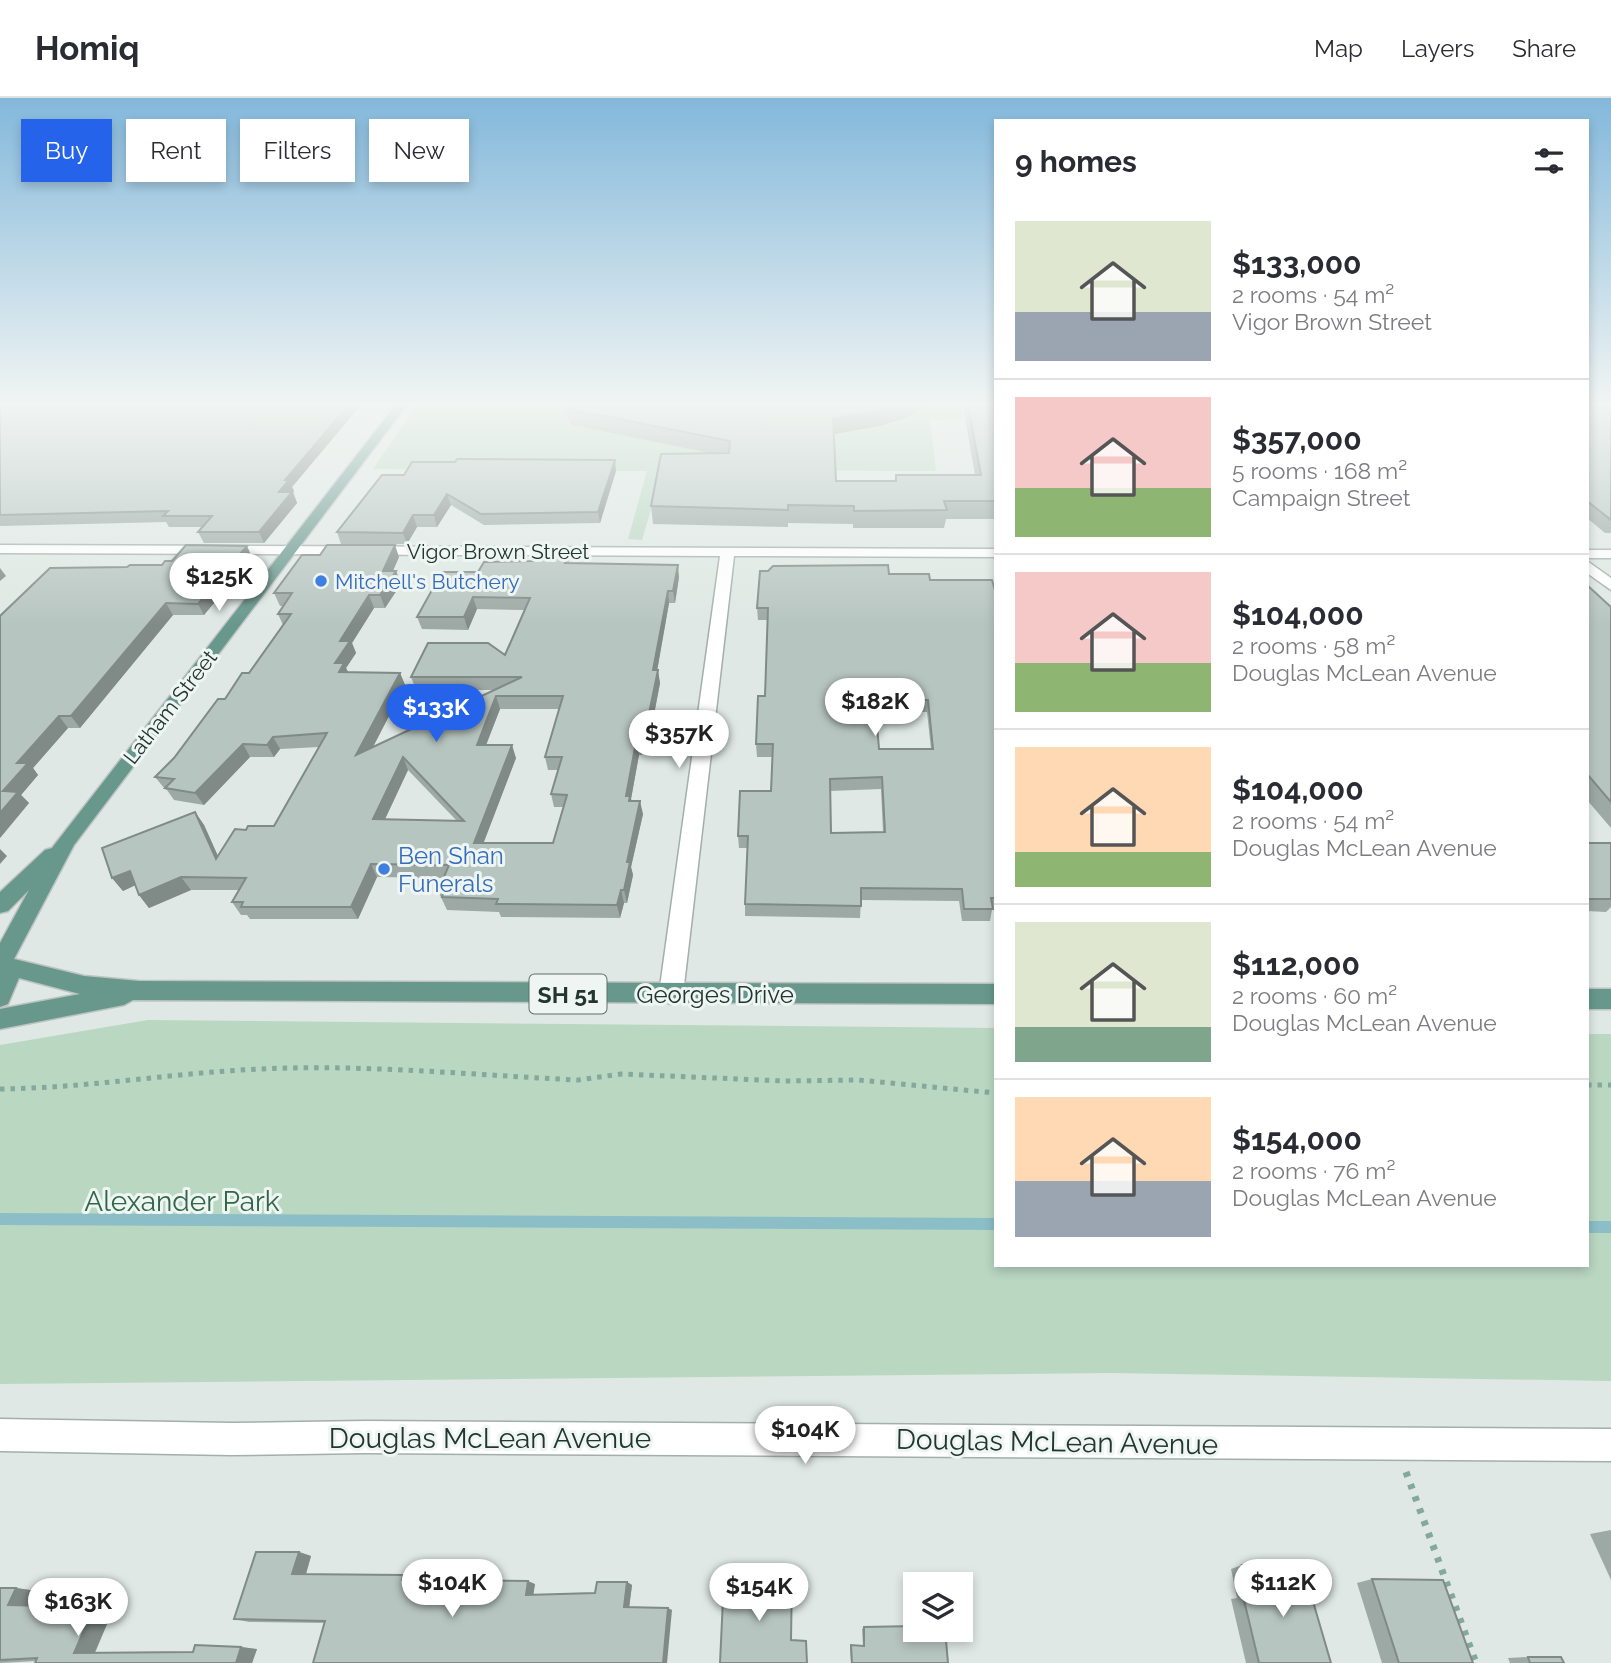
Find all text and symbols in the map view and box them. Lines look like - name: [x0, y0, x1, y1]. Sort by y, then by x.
- text: Homiq: [35, 29, 139, 68]
- text: Map: [1314, 34, 1363, 63]
- text: Layers: [1401, 34, 1474, 63]
- text: Share: [1512, 34, 1576, 63]
- chip: Buy: [21, 119, 112, 182]
- chip: Rent: [126, 119, 226, 182]
- chip: Filters: [240, 119, 355, 182]
- chip: New: [369, 119, 469, 182]
- icon: filters: [1530, 142, 1568, 180]
- text: 9 homes: [1015, 144, 1137, 179]
- text: $133,000: [1232, 246, 1362, 281]
- icon: home: [1071, 249, 1155, 333]
- text: 2 rooms · 54 m²: [1232, 281, 1394, 308]
- text: Vigor Brown Street: [1232, 308, 1432, 335]
- text: $357,000: [1232, 422, 1362, 457]
- icon: home: [1071, 425, 1155, 509]
- text: 5 rooms · 168 m²: [1232, 457, 1407, 484]
- text: Campaign Street: [1232, 484, 1410, 511]
- street label: Vigor Brown Street: [407, 539, 589, 564]
- pin: $125K: [170, 554, 268, 613]
- text: $125K: [185, 562, 253, 589]
- place label: Mitchell's Butchery: [335, 569, 520, 594]
- marker: Mitchell's Butchery: [313, 573, 329, 589]
- text: $104,000: [1232, 597, 1364, 632]
- icon: home: [1071, 600, 1155, 684]
- text: 2 rooms · 58 m²: [1232, 632, 1395, 659]
- street label: Latham Street: [118, 645, 222, 769]
- text: Douglas McLean Avenue: [1232, 659, 1497, 686]
- pin: $182K: [826, 678, 924, 738]
- pin: $133K: [387, 684, 485, 744]
- text: $182K: [841, 687, 909, 714]
- text: $133K: [403, 693, 470, 720]
- pin: $357K: [630, 710, 728, 770]
- text: $357K: [645, 719, 713, 746]
- text: $104,000: [1232, 772, 1364, 807]
- icon: home: [1071, 775, 1155, 859]
- text: 2 rooms · 54 m²: [1232, 807, 1394, 834]
- text: Douglas McLean Avenue: [1232, 834, 1497, 861]
- place label: Ben Shan Funerals: [398, 841, 504, 898]
- marker: Ben Shan Funerals: [376, 861, 392, 877]
- text: $112,000: [1232, 947, 1360, 982]
- icon: home: [1071, 950, 1155, 1034]
- road number: SH 51: [530, 974, 606, 1014]
- street label: Georges Drive: [636, 980, 794, 1009]
- text: 2 rooms · 60 m²: [1232, 982, 1397, 1009]
- text: Douglas McLean Avenue: [1232, 1009, 1497, 1036]
- text: $154,000: [1232, 1122, 1362, 1157]
- icon: home: [1071, 1125, 1155, 1209]
- text: 2 rooms · 76 m²: [1232, 1157, 1395, 1184]
- text: Douglas McLean Avenue: [1232, 1184, 1497, 1211]
- park label: Alexander Park: [84, 1185, 280, 1218]
- pin: $104K: [756, 1406, 854, 1466]
- text: $104K: [771, 1415, 839, 1442]
- street label: Douglas McLean Avenue: [329, 1422, 651, 1455]
- street label: Douglas McLean Avenue: [896, 1423, 1218, 1461]
- pin: $104K: [403, 1560, 501, 1619]
- pin: $112K: [1234, 1560, 1332, 1619]
- pin: $154K: [710, 1564, 808, 1623]
- text: $104K: [418, 1568, 486, 1595]
- text: $112K: [1250, 1568, 1316, 1595]
- text: $154K: [725, 1572, 793, 1599]
- map controls: [903, 1572, 973, 1642]
- button: layers: [903, 1572, 973, 1642]
- pin: $163K: [29, 1578, 127, 1638]
- text: $163K: [44, 1587, 112, 1614]

